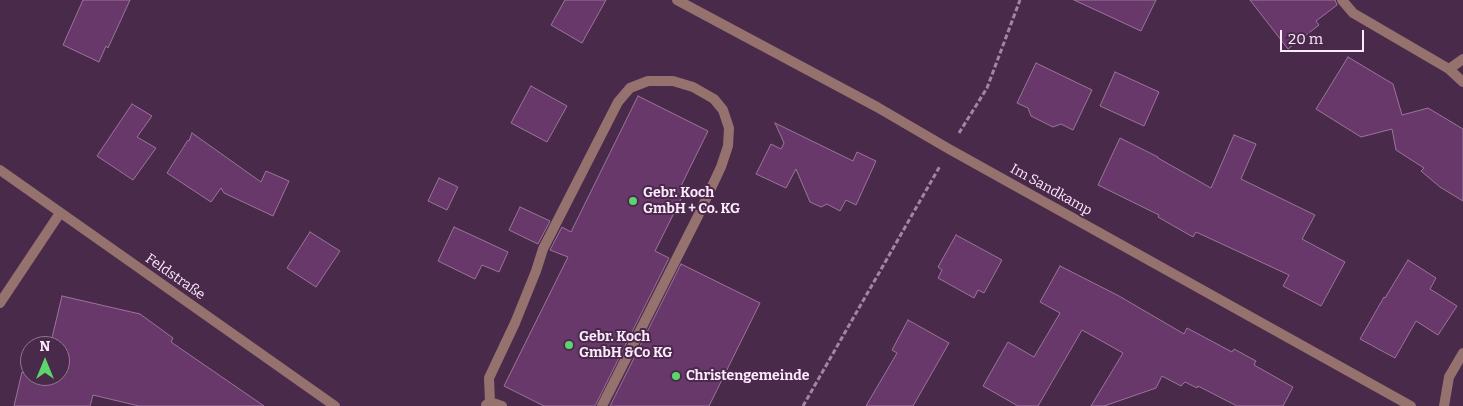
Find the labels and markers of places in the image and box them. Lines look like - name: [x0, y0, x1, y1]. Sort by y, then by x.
- place label: Gebr. Koch GmbH + Co. KG: [643, 185, 740, 218]
- marker: Gebr. Koch GmbH + Co. KG: [627, 195, 639, 207]
- place label: Gebr. Koch GmbH &Co KG: [579, 329, 672, 362]
- marker: Gebr. Koch GmbH &Co KG: [563, 339, 575, 351]
- place label: Christengemeinde: [686, 368, 809, 384]
- marker: Christengemeinde: [670, 370, 682, 382]

